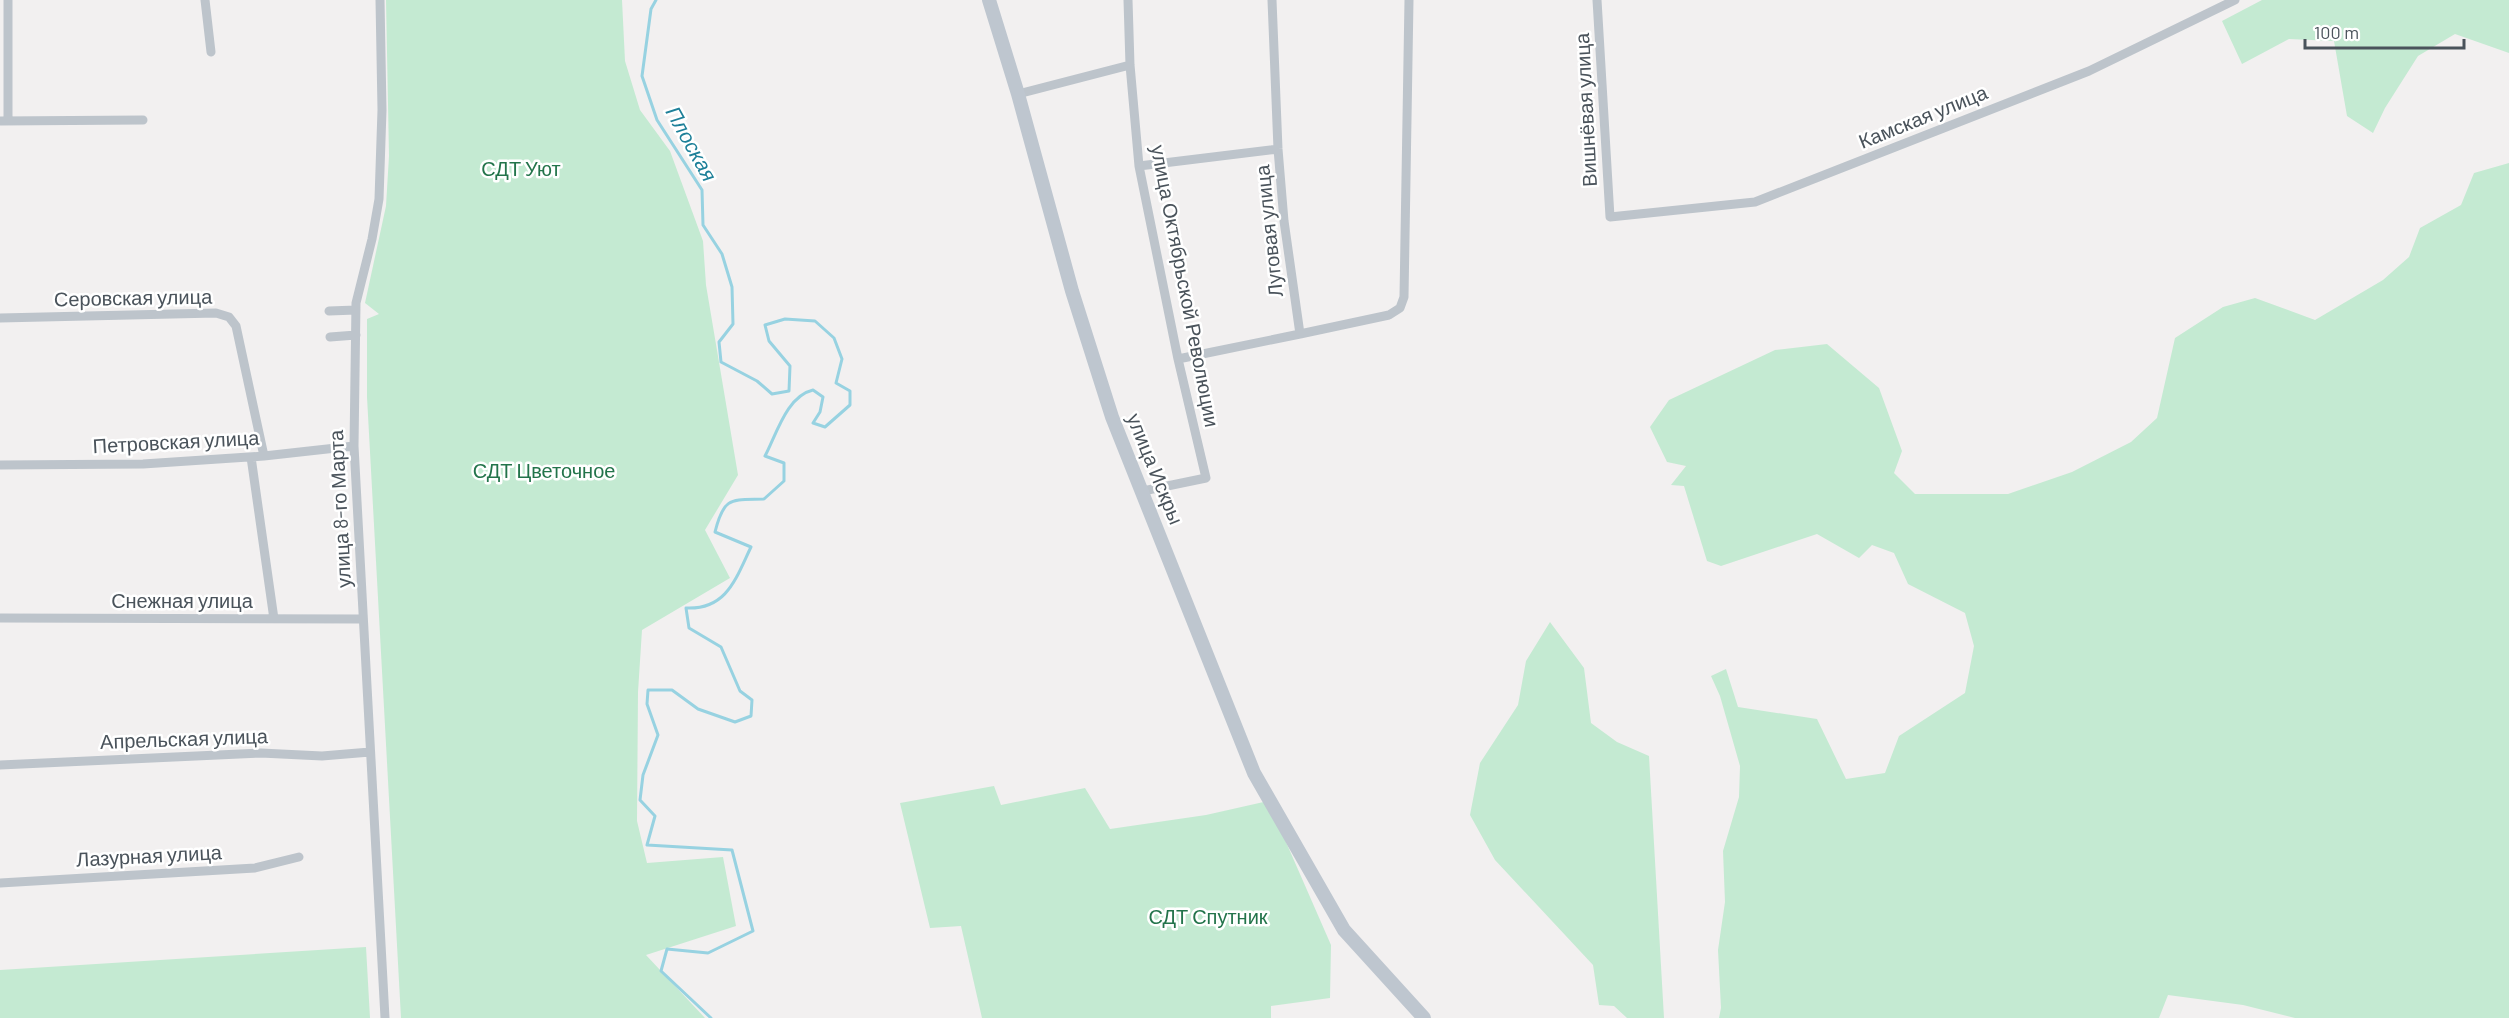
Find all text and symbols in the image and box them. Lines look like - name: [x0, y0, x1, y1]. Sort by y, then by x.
- scale bar: [2305, 12, 2464, 50]
- text: 100 m: [2314, 21, 2359, 43]
- street label: Вишнёвая улица: [1569, 32, 1601, 188]
- street label: Камская улица: [1855, 79, 1991, 153]
- water label: Плоская: [661, 101, 723, 185]
- street label: улица Октябрьской Революции: [1147, 143, 1225, 429]
- park label: СДТ Уют: [481, 156, 561, 180]
- street label: Луговая улица: [1249, 163, 1287, 298]
- street label: Серовская улица: [54, 284, 213, 310]
- street label: улица Искры: [1123, 410, 1189, 528]
- street label: Петровская улица: [92, 425, 261, 457]
- street label: улица 8-го Марта: [323, 429, 355, 589]
- park label: СДТ Цветочное: [473, 458, 615, 482]
- street label: Снежная улица: [111, 588, 254, 612]
- street label: Апрельская улица: [100, 723, 269, 753]
- street label: Лазурная улица: [75, 839, 223, 871]
- park label: СДТ Спутник: [1148, 904, 1268, 928]

